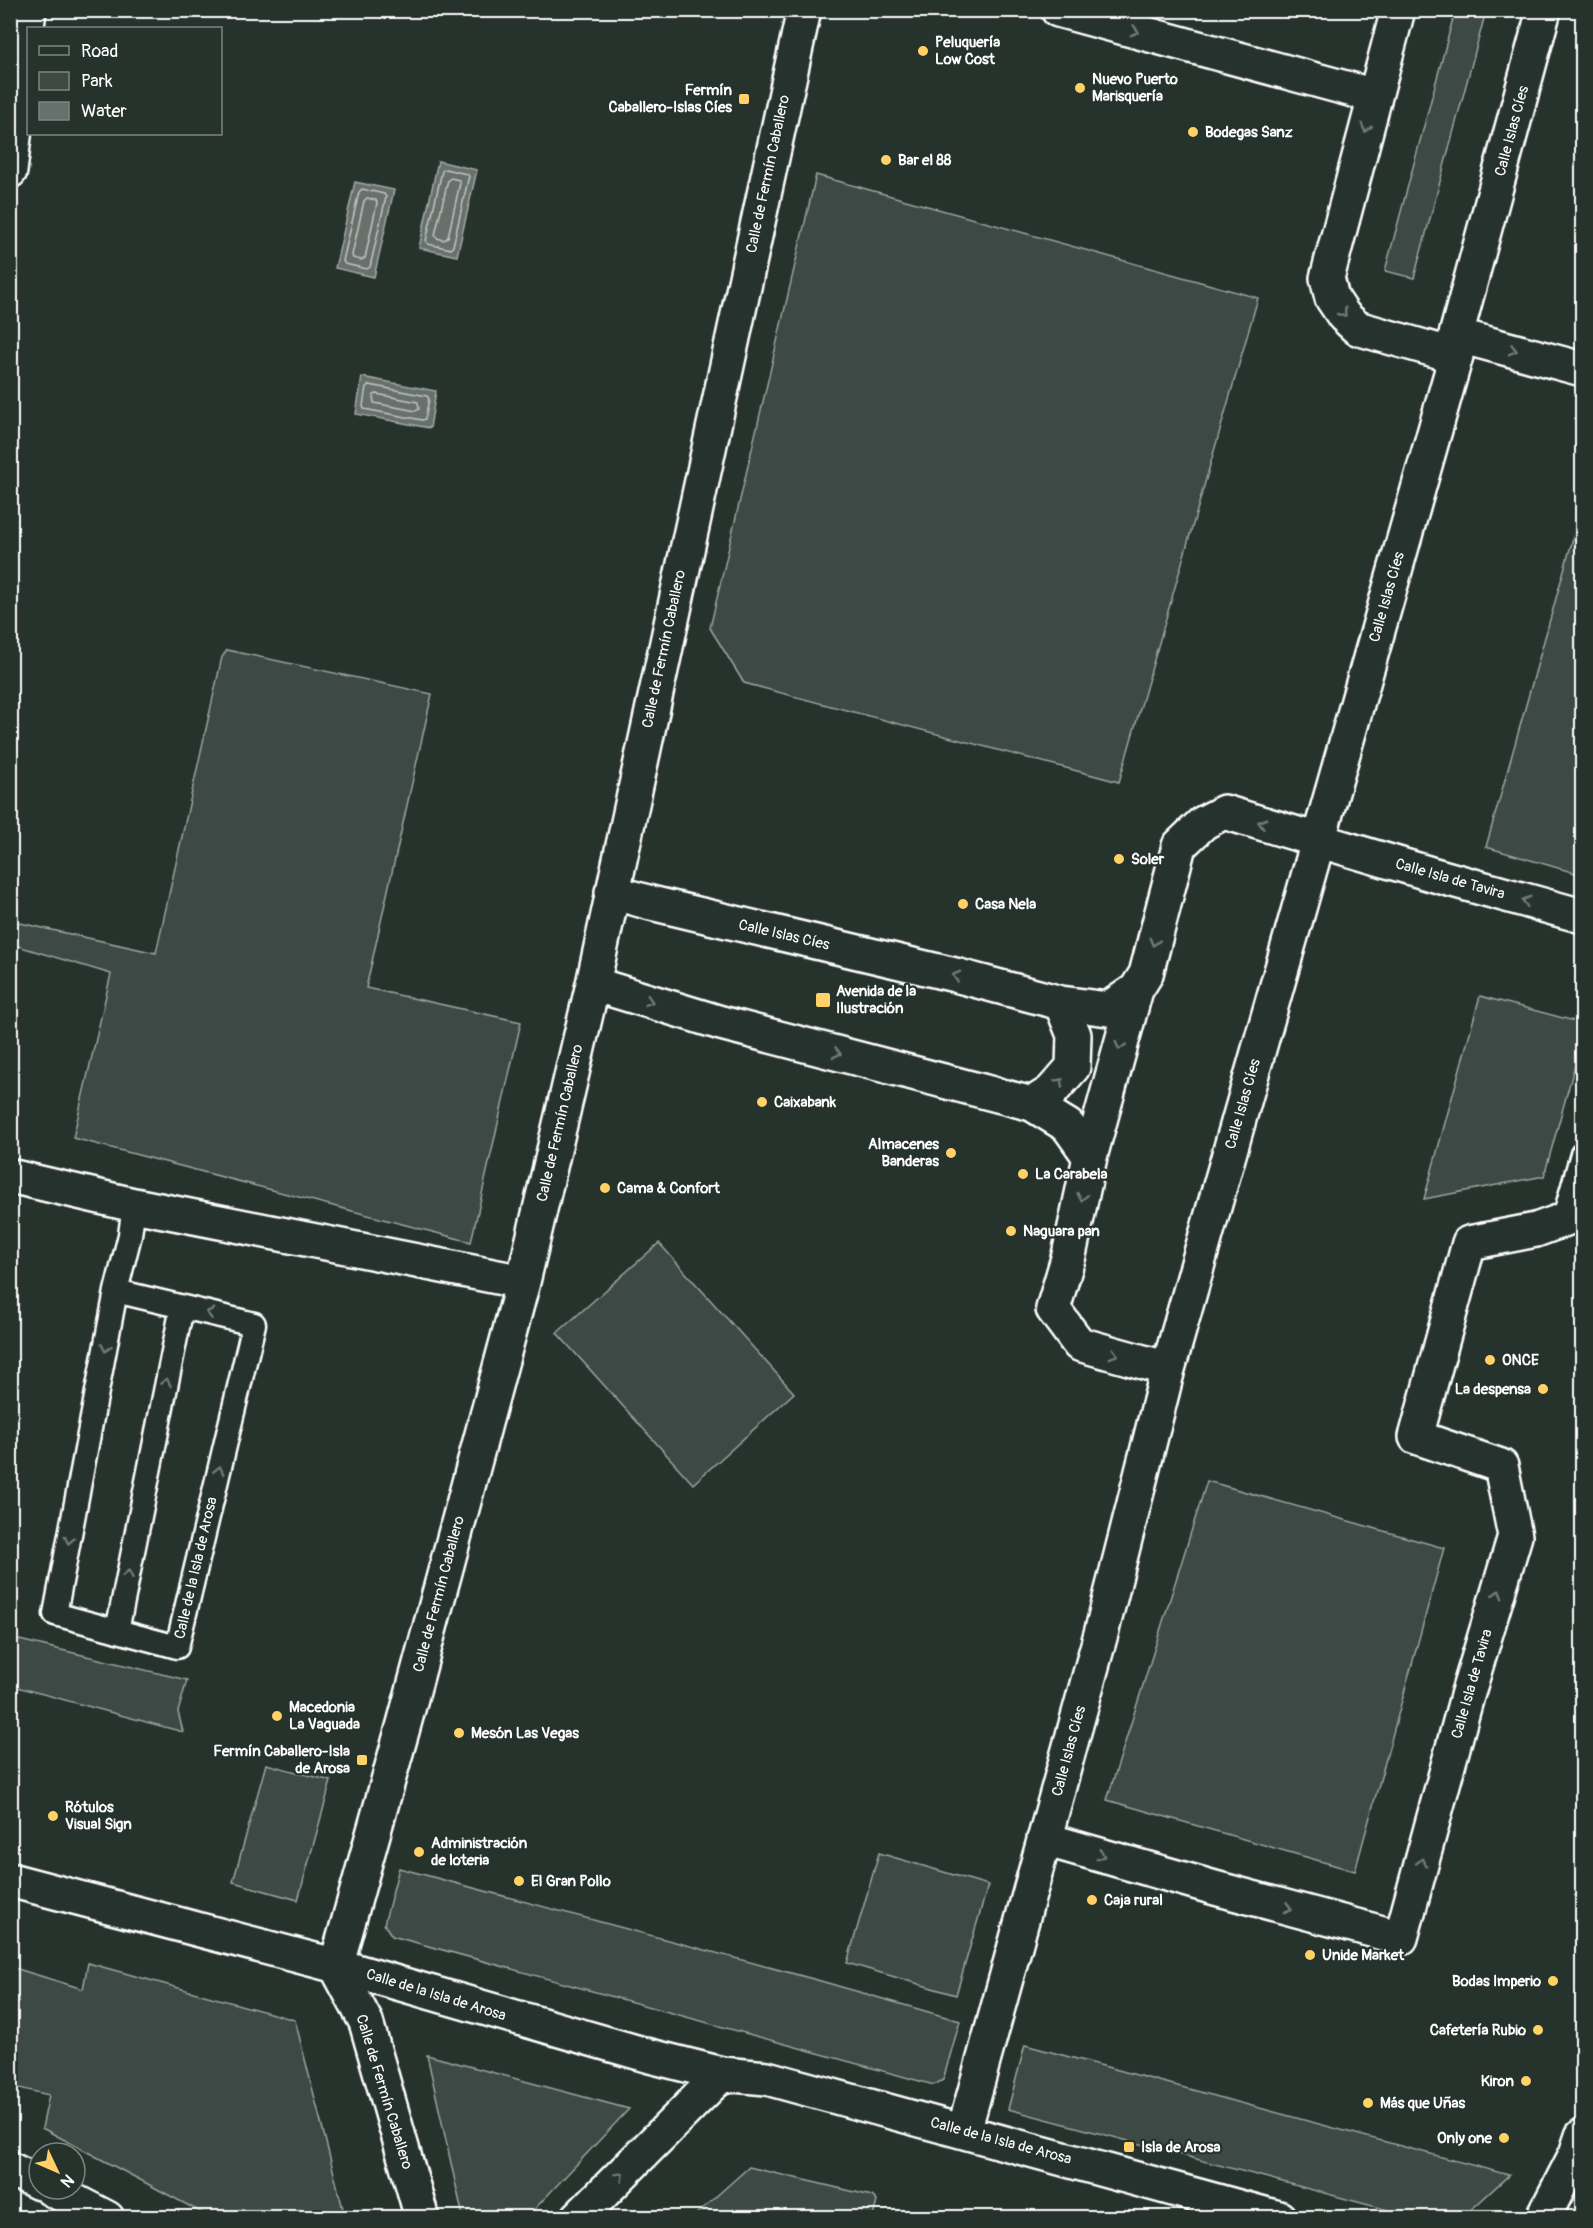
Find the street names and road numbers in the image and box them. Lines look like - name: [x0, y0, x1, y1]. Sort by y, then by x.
- street label: Calle Islas Cíes: [1491, 83, 1533, 178]
- street label: Calle de Fermín Caballero: [742, 93, 794, 255]
- street label: Calle Islas Cíes: [1365, 549, 1409, 644]
- street label: Calle de Fermín Caballero: [638, 568, 690, 730]
- street label: Calle Isla de Tavira: [1393, 854, 1507, 904]
- street label: Calle Islas Cíes: [737, 915, 832, 955]
- street label: Calle de Fermín Caballero: [533, 1042, 587, 1204]
- street label: Calle Islas Cíes: [1221, 1056, 1265, 1151]
- street label: Calle de la Isla de Arosa: [170, 1495, 222, 1641]
- street label: Calle de Fermín Caballero: [409, 1514, 469, 1674]
- street label: Calle Isla de Tavira: [1447, 1627, 1497, 1741]
- street label: Calle Islas Cíes: [1048, 1703, 1090, 1798]
- street label: Calle de la Isla de Arosa: [364, 1965, 508, 2025]
- street label: Calle de Fermín Caballero: [351, 2012, 417, 2172]
- street label: Calle de la Isla de Arosa: [928, 2113, 1074, 2169]

